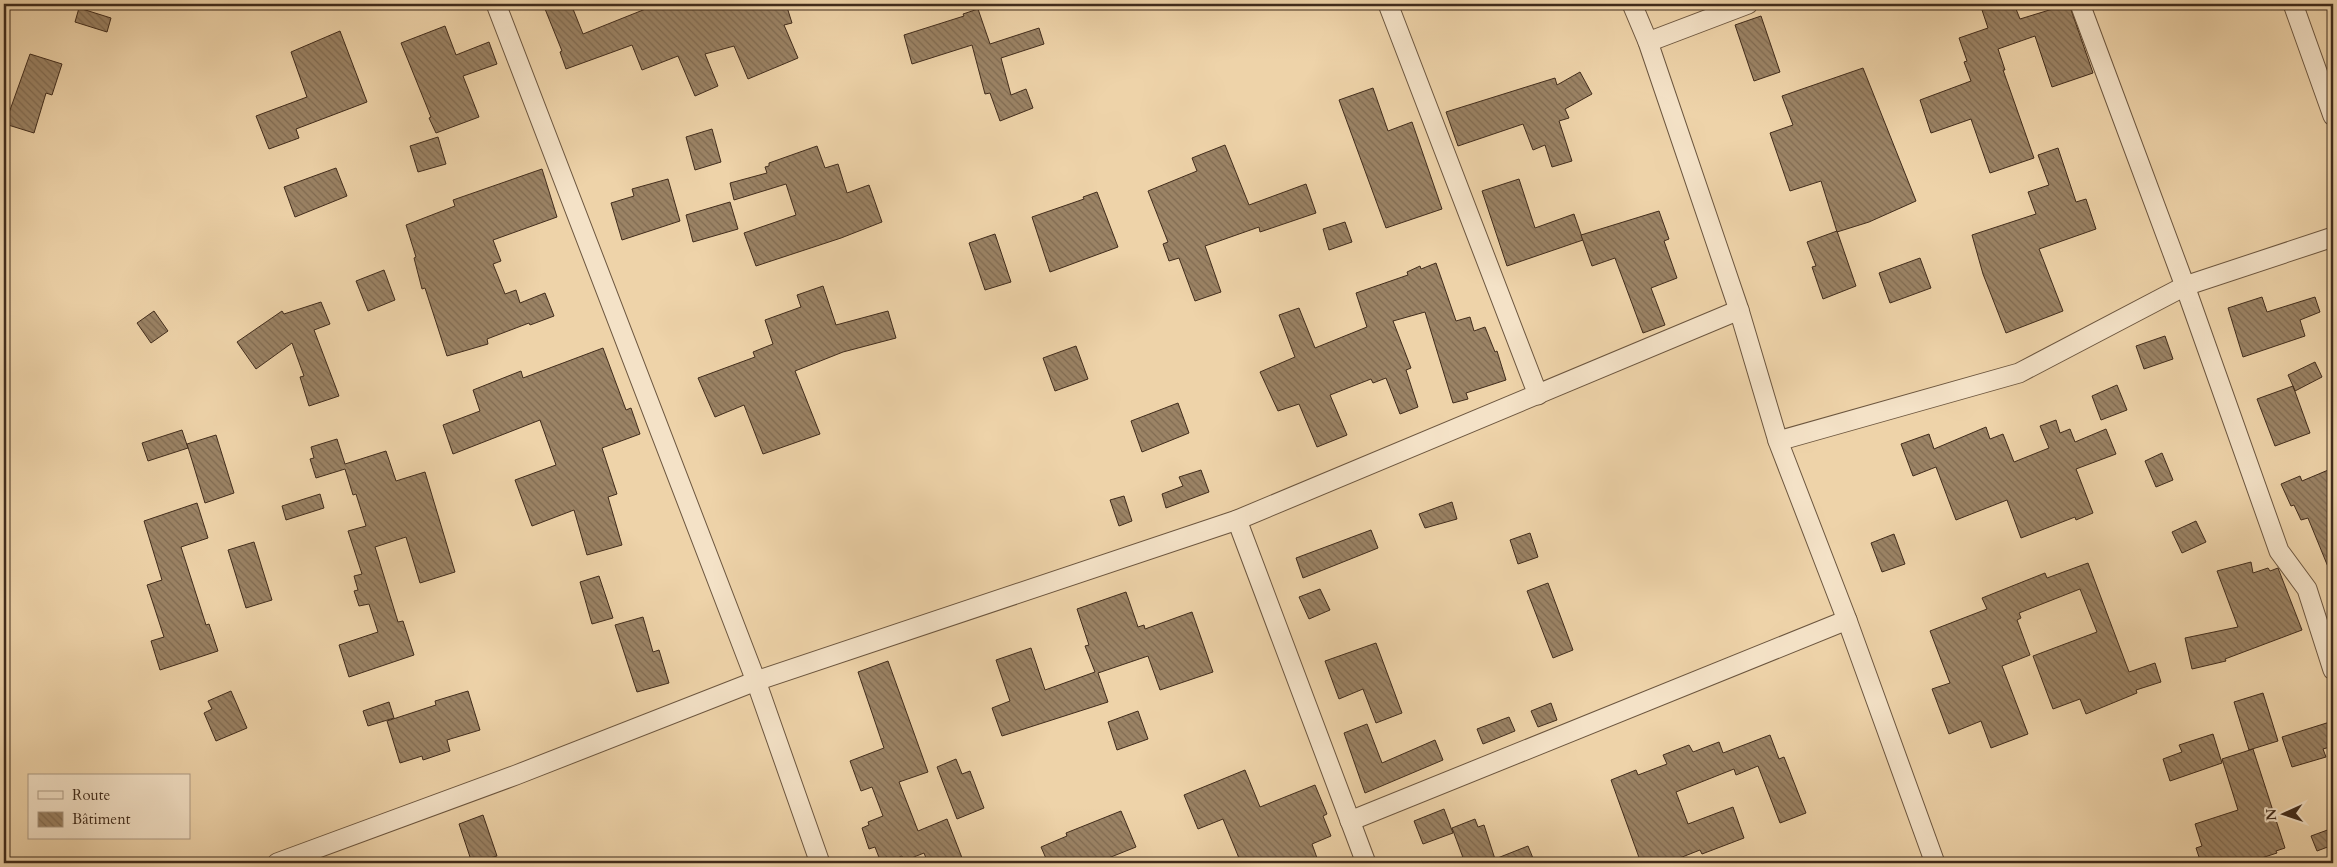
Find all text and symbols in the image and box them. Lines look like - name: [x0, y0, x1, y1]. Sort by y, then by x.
- legend: [28, 774, 190, 840]
- text: Route: [72, 785, 110, 805]
- north arrow: [2260, 790, 2310, 840]
- text: N: [2262, 808, 2281, 821]
- text: Bâtiment: [72, 809, 131, 829]

